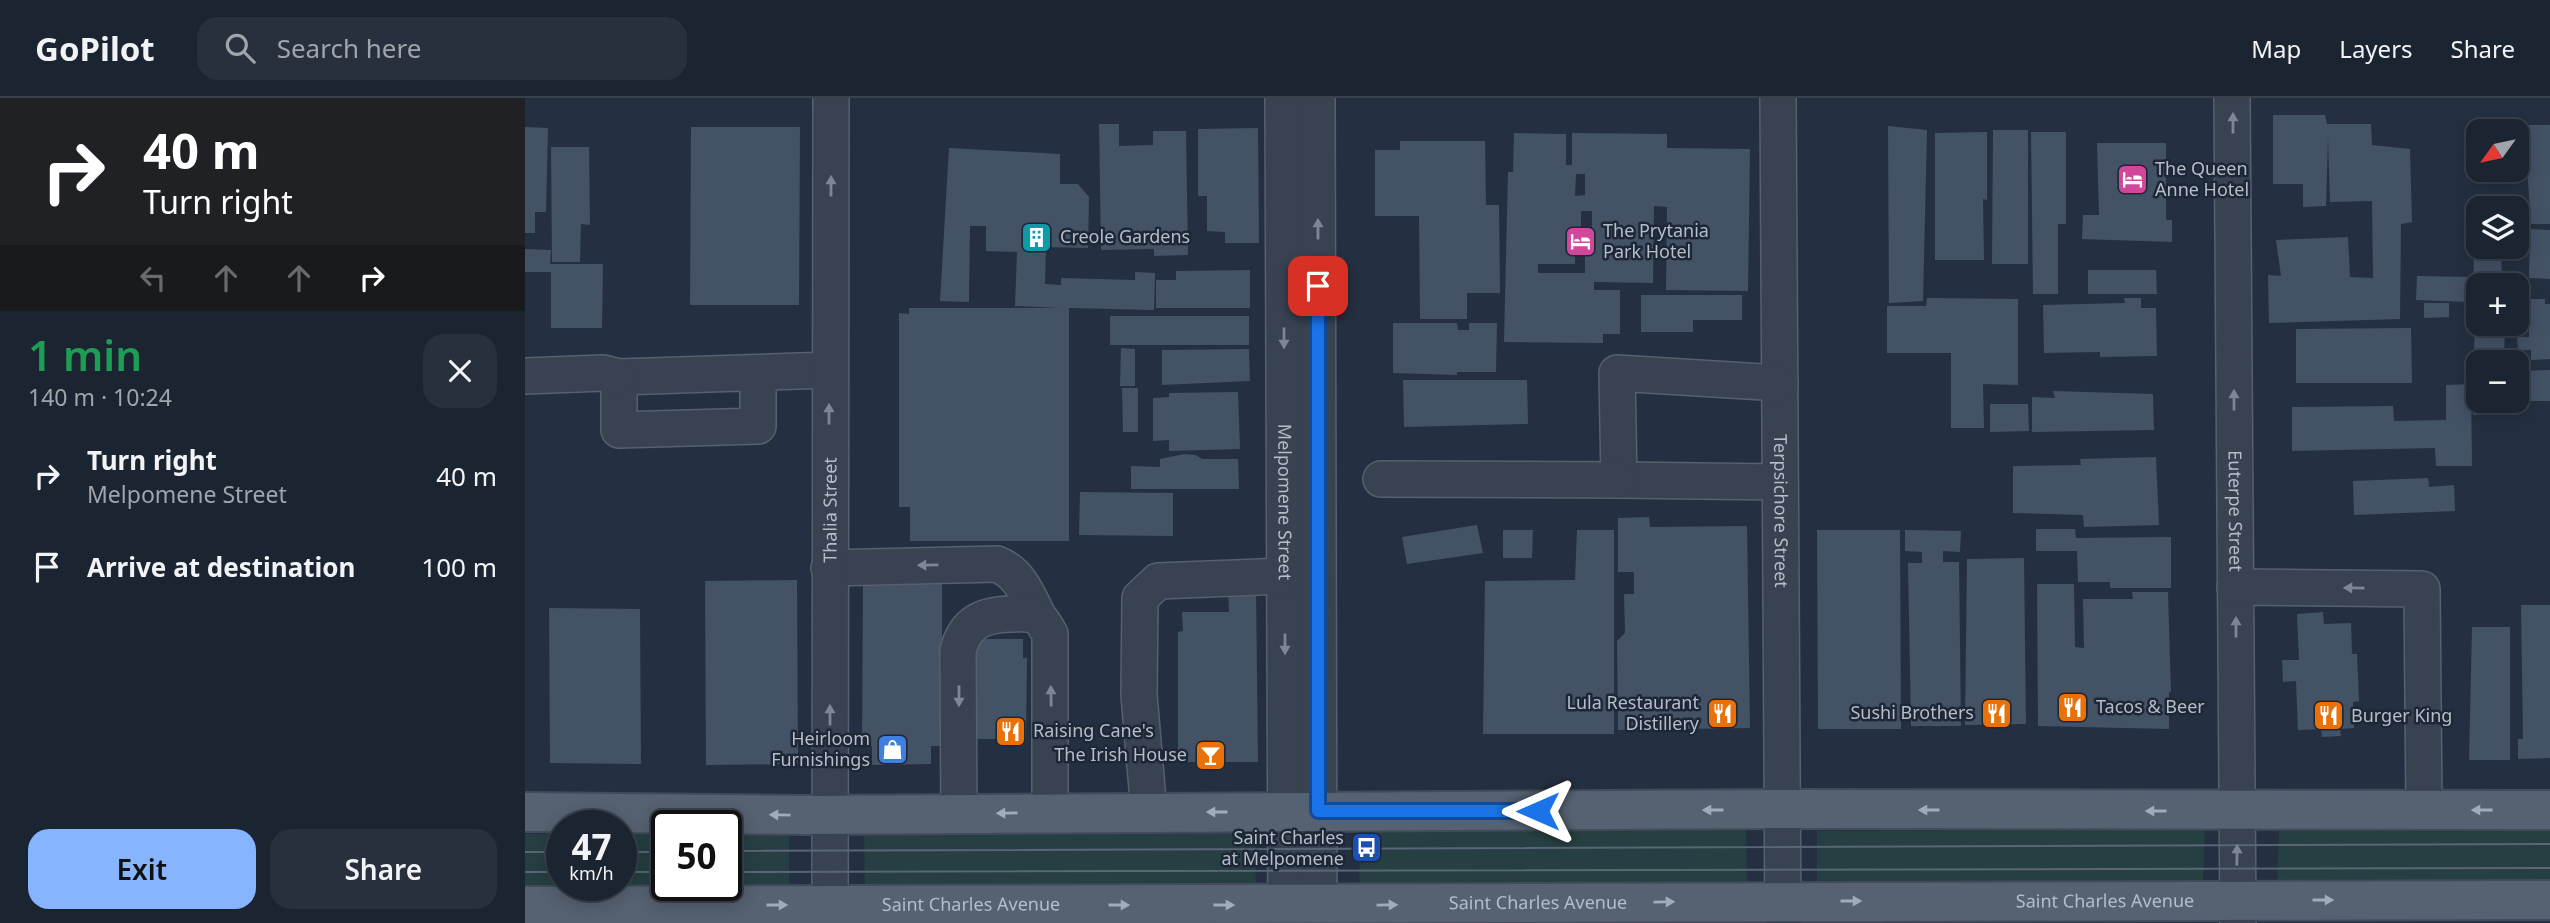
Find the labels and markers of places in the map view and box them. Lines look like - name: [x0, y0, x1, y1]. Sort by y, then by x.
- place label: The Queen Anne Hotel: [2155, 156, 2249, 201]
- hotel icon: The Queen Anne Hotel: [2115, 162, 2149, 196]
- place label: The Prytania Park Hotel: [1603, 218, 1709, 263]
- building icon: Creole Gardens: [1020, 220, 1054, 254]
- place label: Creole Gardens: [1060, 224, 1190, 248]
- hotel icon: The Prytania Park Hotel: [1563, 224, 1597, 258]
- pin: [1288, 256, 1348, 316]
- place label: Lula Restaurant Distillery: [1567, 690, 1700, 735]
- restaurant icon: Tacos & Beer: [2056, 690, 2090, 724]
- place label: Tacos & Beer: [2096, 694, 2205, 718]
- restaurant icon: Lula Restaurant Distillery: [1705, 696, 1739, 730]
- restaurant icon: Sushi Brothers: [1980, 696, 2014, 730]
- restaurant icon: Burger King: [2311, 699, 2345, 733]
- place label: Sushi Brothers: [1850, 700, 1974, 724]
- place label: Burger King: [2351, 703, 2452, 727]
- restaurant icon: Raising Cane's: [993, 714, 1027, 748]
- place label: Raising Cane's: [1033, 718, 1154, 742]
- place label: Heirloom Furnishings: [771, 726, 870, 771]
- shop icon: Heirloom Furnishings: [876, 732, 910, 766]
- bar icon: The Irish House: [1193, 738, 1227, 772]
- place label: The Irish House: [1054, 742, 1187, 766]
- place label: Saint Charles at Melpomene: [1221, 825, 1344, 870]
- bus stop icon: Saint Charles at Melpomene: [1350, 831, 1384, 865]

